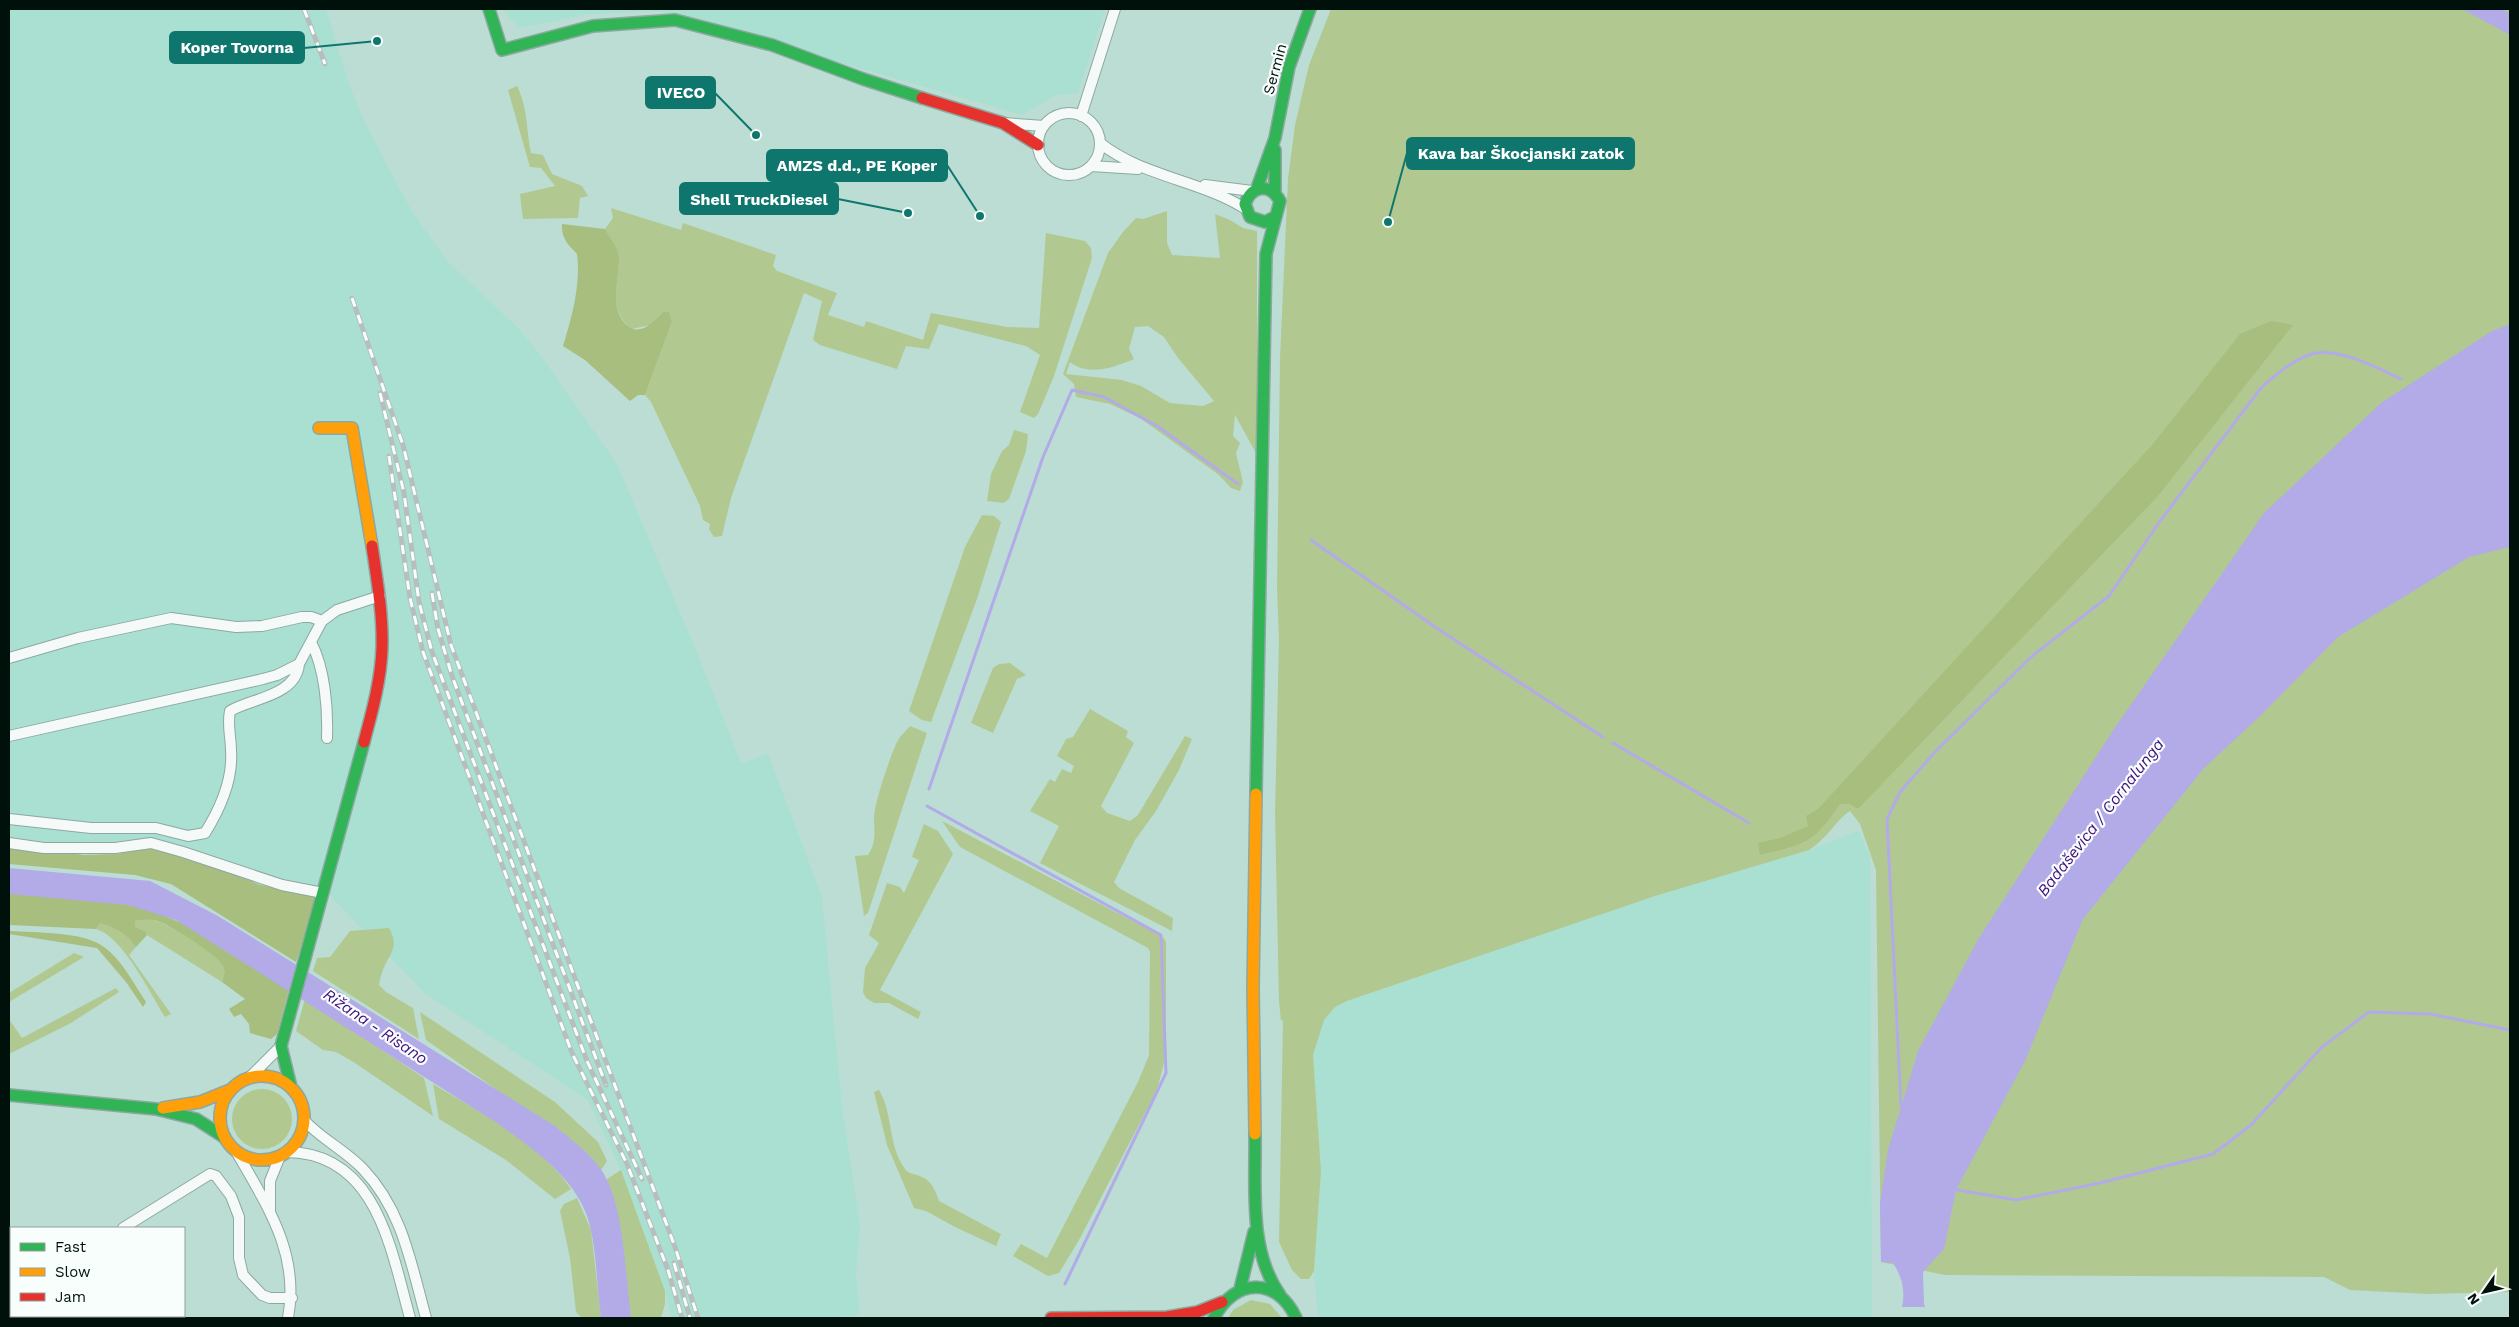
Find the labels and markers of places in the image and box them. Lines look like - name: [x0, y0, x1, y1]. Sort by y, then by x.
- callout: Koper Tovorna: [170, 32, 304, 63]
- callout: IVECO: [646, 77, 715, 108]
- callout: Kava bar Škocjanski zatok: [1407, 138, 1634, 169]
- callout: AMZS d.d., PE Koper: [767, 150, 947, 181]
- callout: Shell TruckDiesel: [680, 183, 838, 214]

